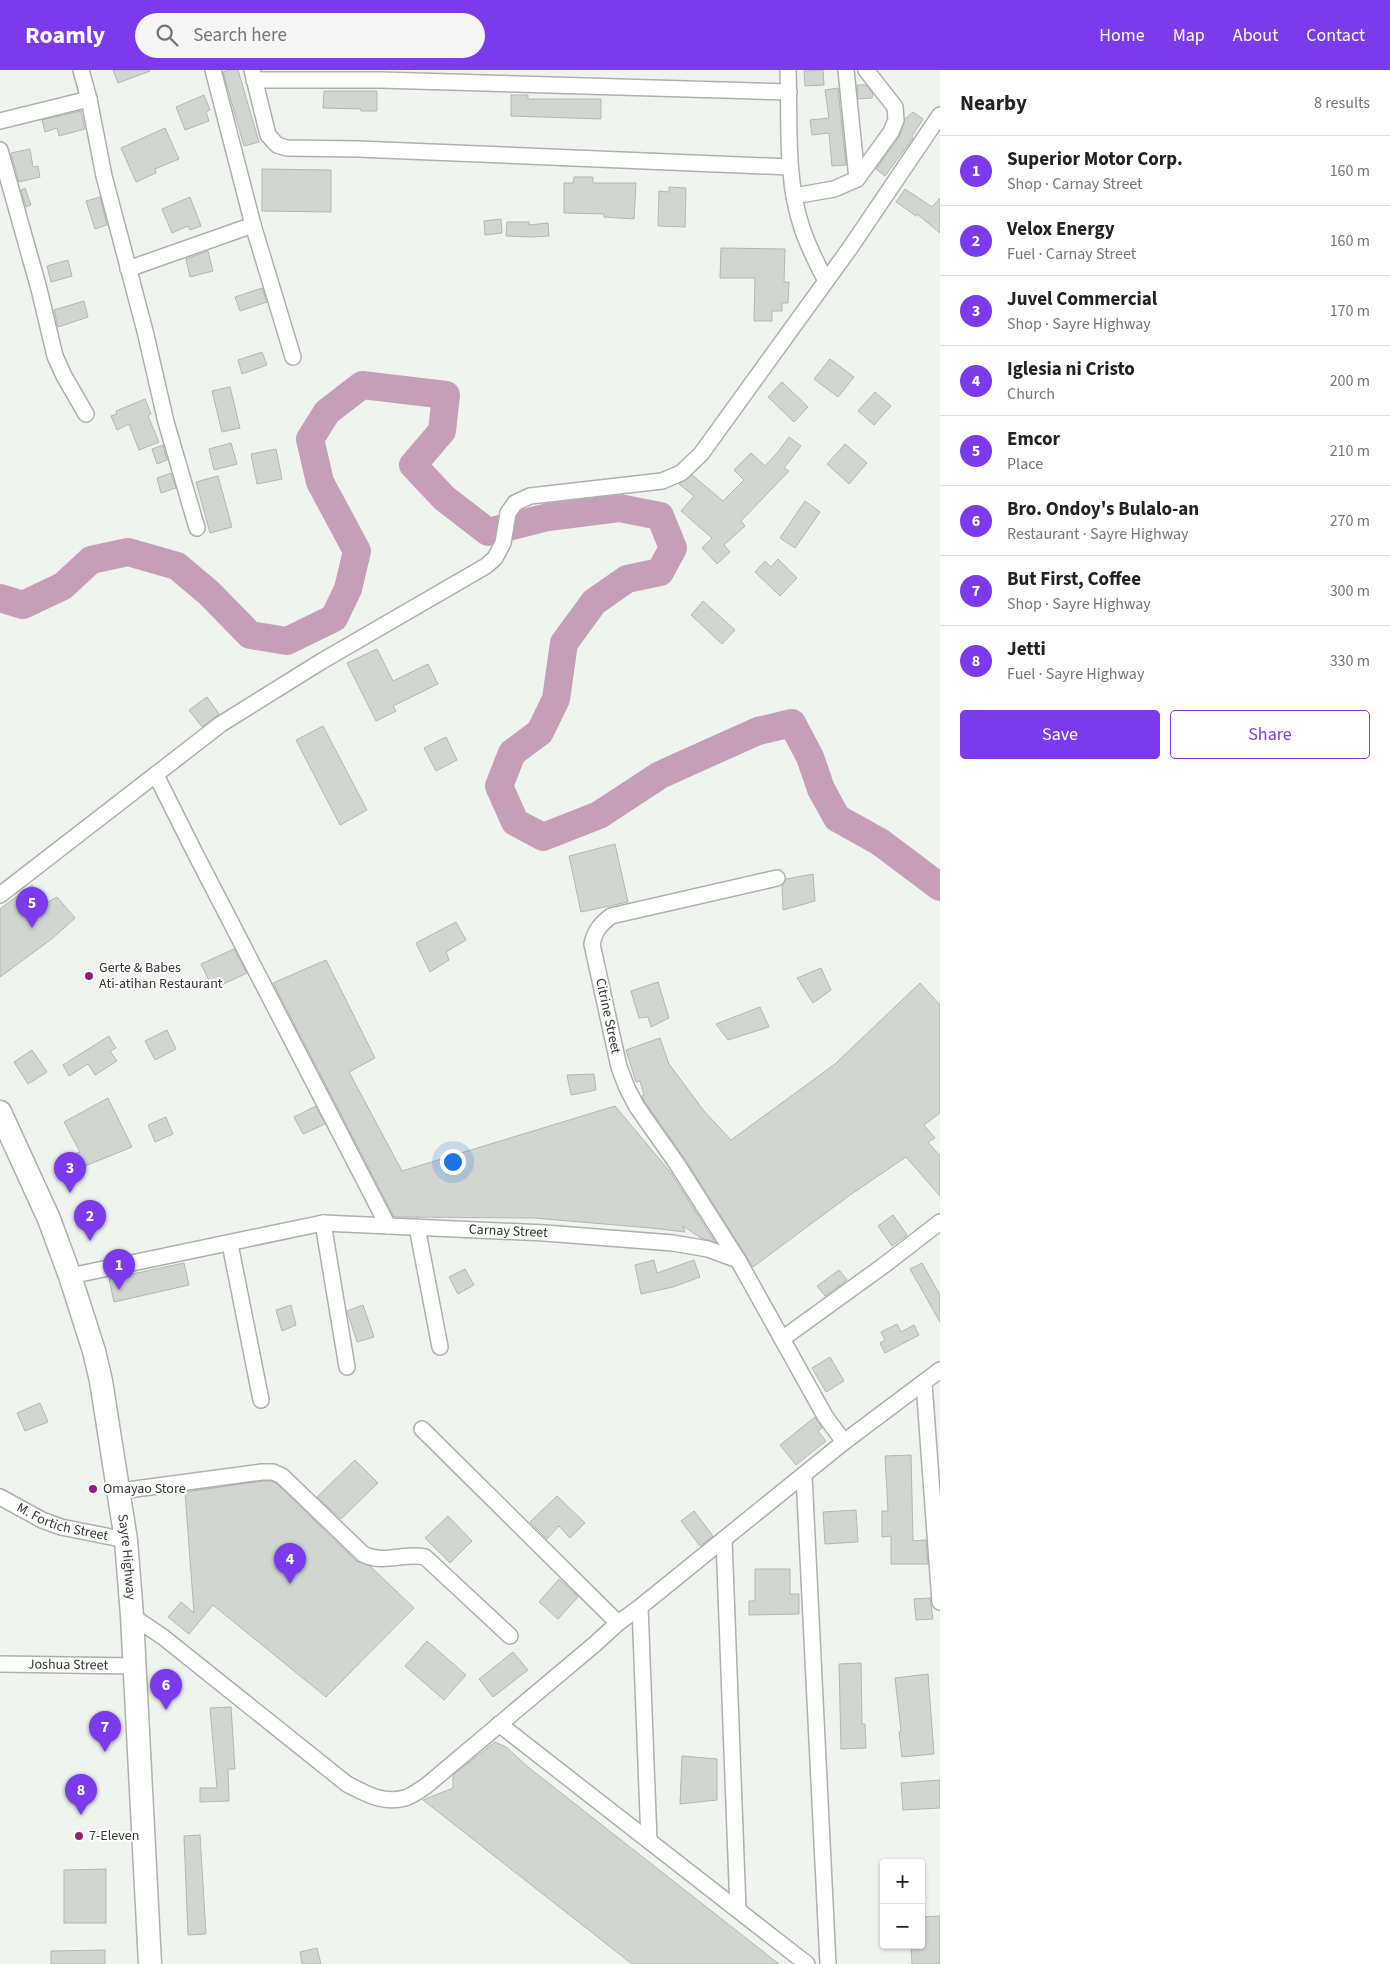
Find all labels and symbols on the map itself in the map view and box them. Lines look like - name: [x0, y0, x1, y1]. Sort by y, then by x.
- pin: 5: [16, 887, 48, 928]
- place label: Gerte & Babes Ati-atihan Restaurant: [99, 958, 223, 994]
- marker: Gerte & Babes Ati-atihan Restaurant: [83, 970, 95, 982]
- street label: Citrine Street: [590, 976, 626, 1056]
- your location: [440, 1149, 466, 1175]
- pin: 3: [54, 1152, 86, 1193]
- pin: 2: [74, 1200, 106, 1241]
- street label: Carnay Street: [468, 1220, 549, 1243]
- pin: 1: [103, 1249, 135, 1290]
- place label: Omayao Store: [103, 1479, 186, 1499]
- marker: Omayao Store: [87, 1483, 99, 1495]
- street label: M. Fortich Street: [13, 1498, 110, 1546]
- street label: Sayre Highway: [112, 1513, 141, 1601]
- pin: 4: [274, 1543, 306, 1584]
- street label: Joshua Street: [28, 1654, 109, 1676]
- pin: 6: [150, 1669, 182, 1710]
- pin: 7: [89, 1711, 121, 1752]
- pin: 8: [65, 1774, 97, 1815]
- place label: 7-Eleven: [89, 1826, 139, 1846]
- marker: 7-Eleven: [73, 1830, 85, 1842]

